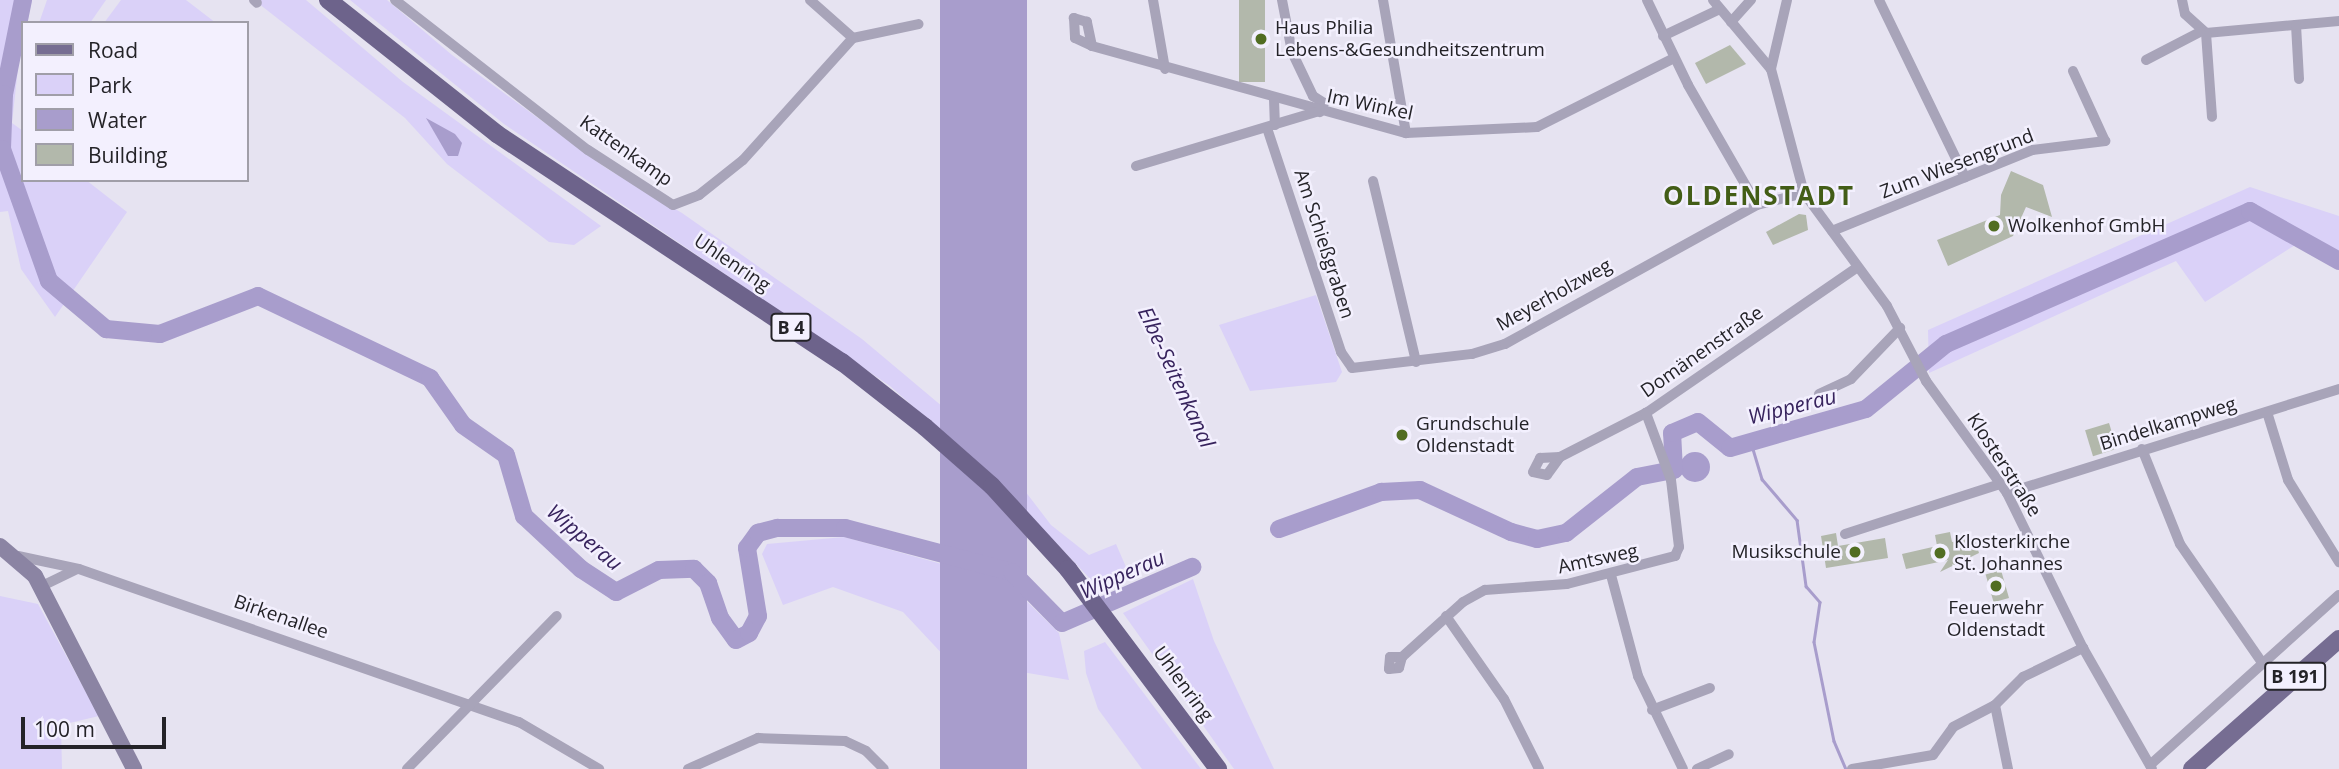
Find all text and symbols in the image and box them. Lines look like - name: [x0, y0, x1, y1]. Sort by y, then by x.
- place label: Haus Philia Lebens-&Gesundheitszentrum: [1275, 17, 1545, 61]
- legend: [21, 21, 248, 182]
- marker: Haus Philia Lebens-&Gesundheitszentrum: [1253, 31, 1269, 47]
- text: Road: [88, 36, 138, 64]
- text: Park: [88, 71, 132, 99]
- street label: Im Winkel: [1325, 85, 1415, 125]
- text: Water: [88, 106, 147, 134]
- street label: Kattenkamp: [575, 111, 677, 191]
- street label: Zum Wiesengrund: [1877, 124, 2037, 204]
- text: Building: [88, 141, 167, 169]
- street label: Am Schießgraben: [1289, 166, 1359, 322]
- district label: OLDENSTADT: [1664, 180, 1854, 212]
- place label: Wolkenhof GmbH: [2008, 215, 2166, 237]
- marker: Wolkenhof GmbH: [1986, 218, 2002, 234]
- street label: Uhlenring: [689, 229, 775, 297]
- street label: Meyerholzweg: [1492, 254, 1616, 336]
- street label: Domänenstraße: [1636, 301, 1768, 403]
- water label: Elbe-Seitenkanal: [1133, 303, 1221, 451]
- road number: B 4: [770, 312, 812, 342]
- water label: Wipperau: [1745, 383, 1839, 429]
- street label: Bindelkampweg: [2097, 392, 2239, 456]
- street label: Klosterstraße: [1962, 409, 2046, 521]
- place label: Grundschule Oldenstadt: [1416, 413, 1529, 457]
- marker: Grundschule Oldenstadt: [1394, 427, 1410, 443]
- water label: Wipperau: [542, 498, 628, 576]
- place label: Klosterkirche St. Johannes: [1954, 531, 2070, 575]
- street label: Amtsweg: [1556, 539, 1640, 579]
- place label: Musikschule: [1731, 541, 1841, 563]
- water label: Wipperau: [1076, 544, 1168, 604]
- marker: Musikschule: [1847, 544, 1863, 560]
- marker: Klosterkirche St. Johannes: [1932, 545, 1948, 561]
- marker: Feuerwehr Oldenstadt: [1988, 578, 2004, 594]
- street label: Birkenallee: [231, 590, 331, 644]
- place label: Feuerwehr Oldenstadt: [1947, 597, 2045, 641]
- street label: Uhlenring: [1148, 642, 1218, 726]
- road number: B 191: [2264, 662, 2326, 690]
- scale bar: [24, 702, 170, 746]
- text: 100 m: [34, 715, 95, 743]

